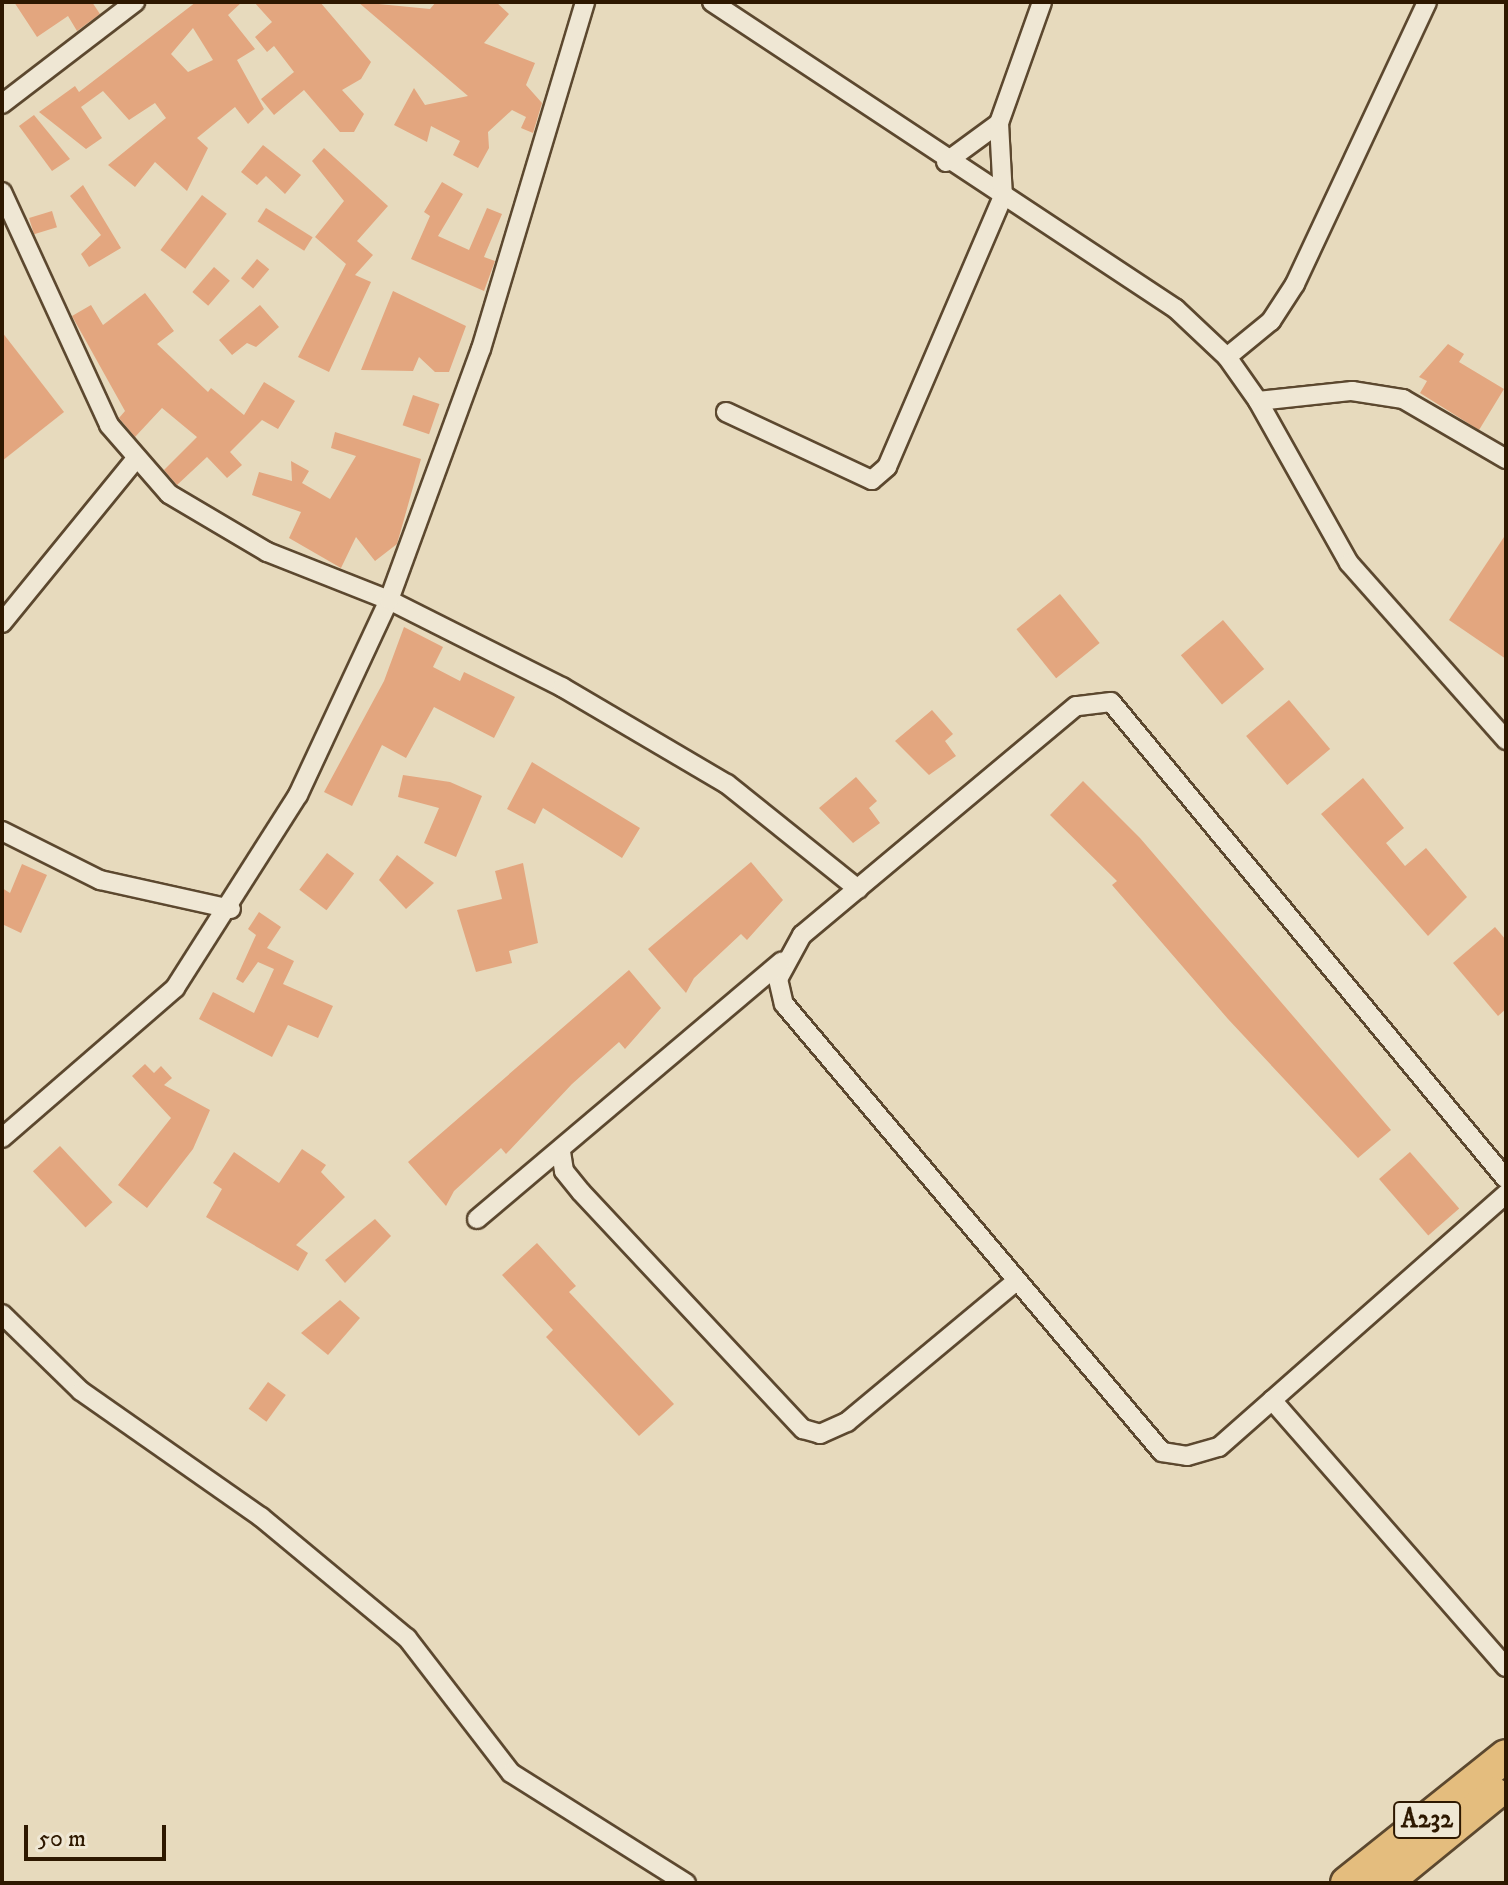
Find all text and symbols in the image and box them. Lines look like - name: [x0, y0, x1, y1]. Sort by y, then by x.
- road number: A232: [1393, 1798, 1461, 1842]
- scale bar: [28, 1809, 170, 1859]
- text: 50 m: [38, 1824, 86, 1854]

